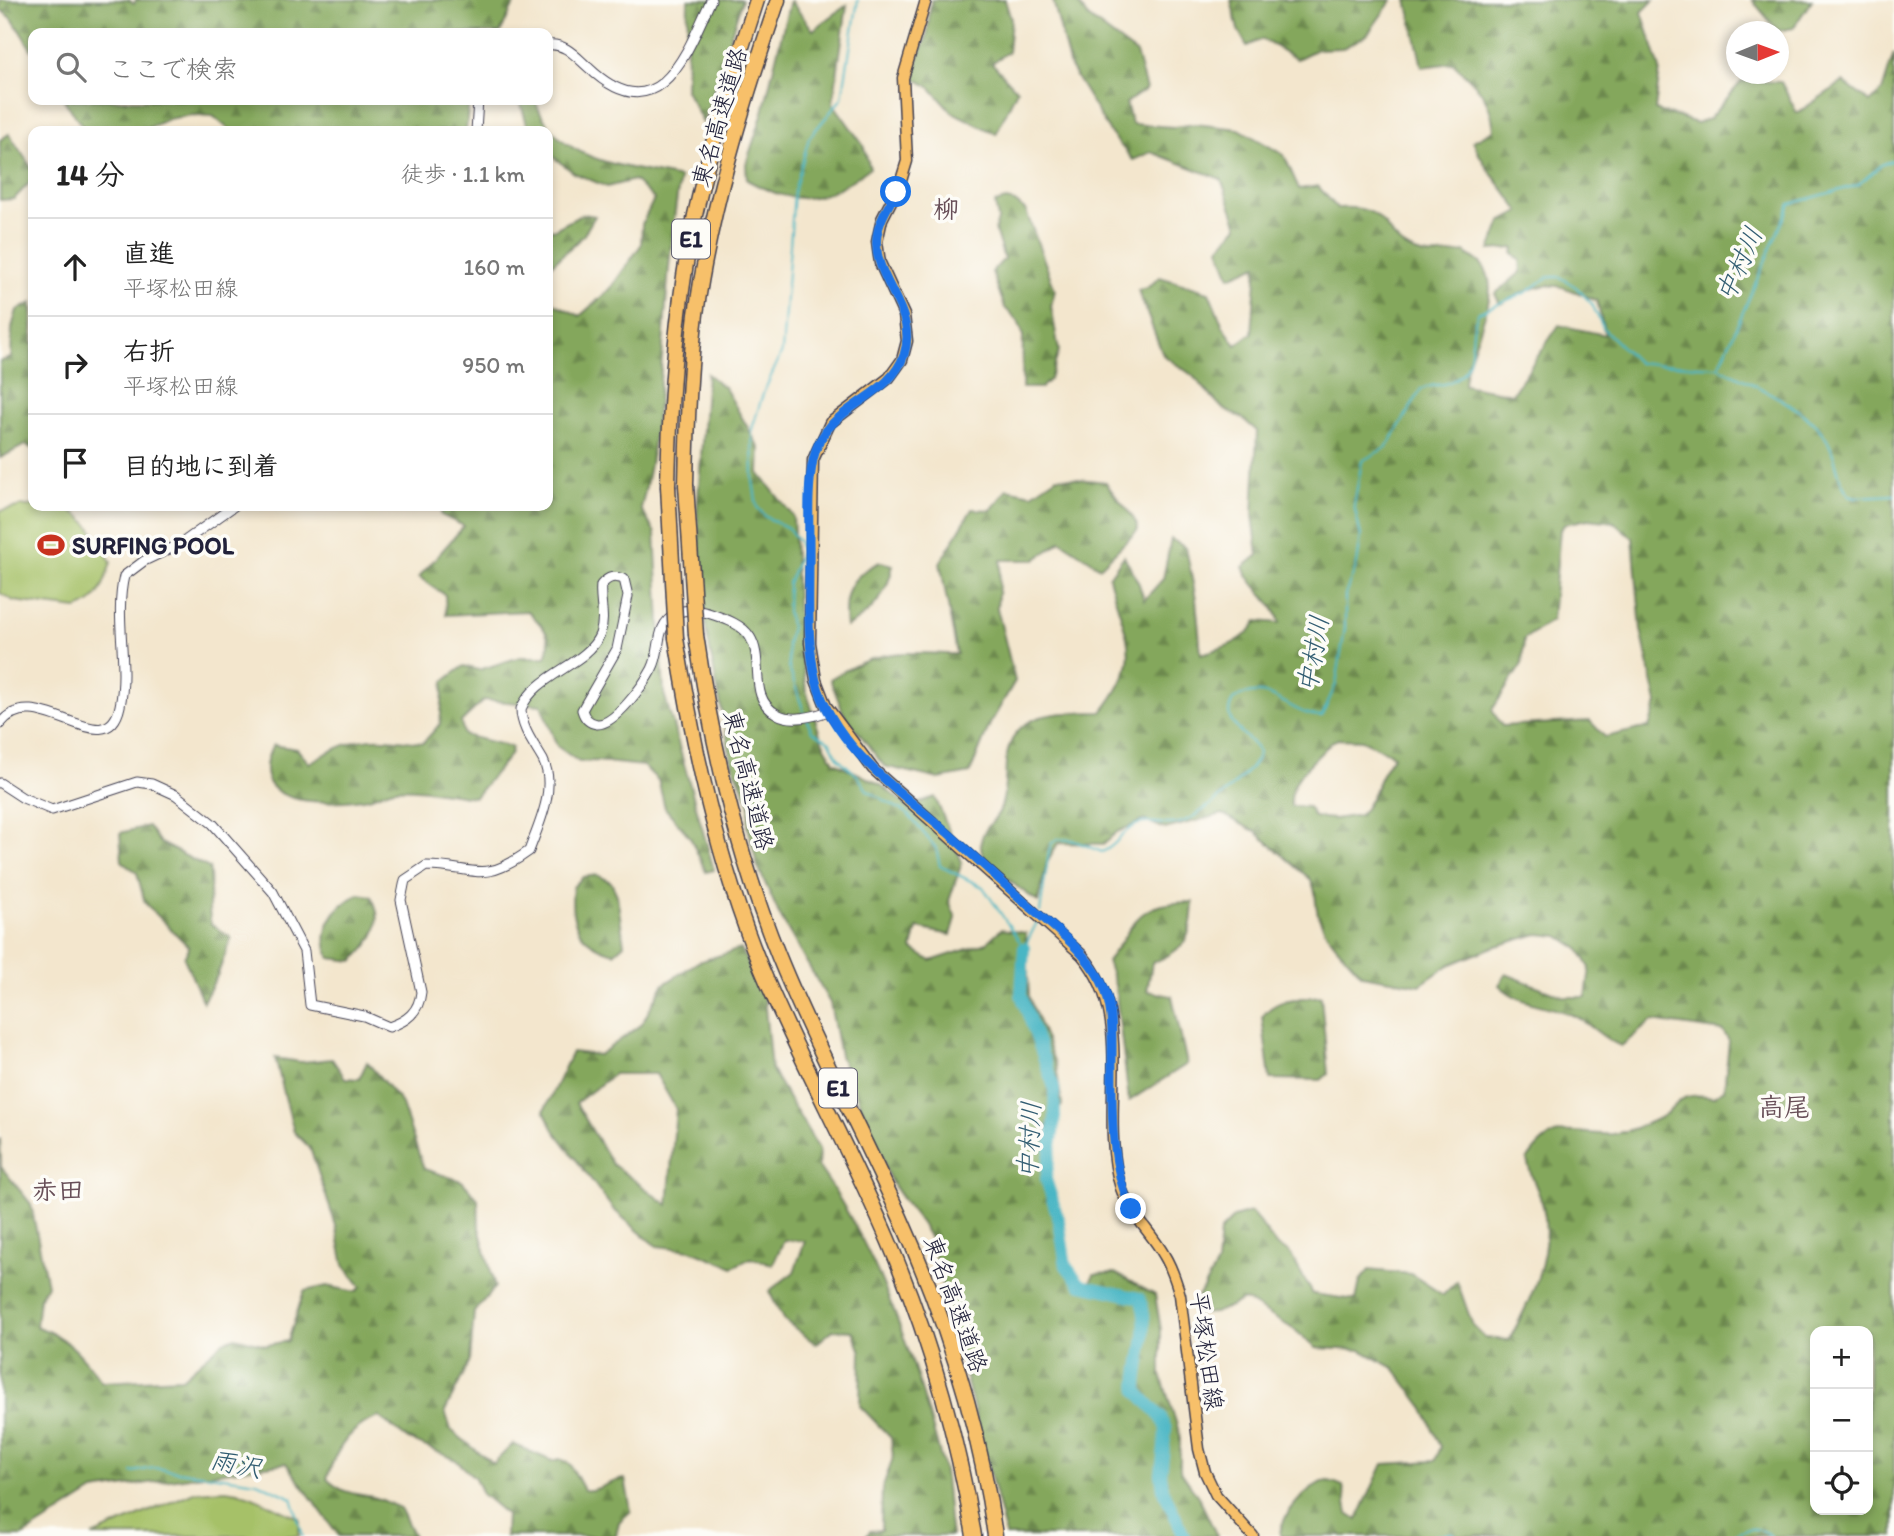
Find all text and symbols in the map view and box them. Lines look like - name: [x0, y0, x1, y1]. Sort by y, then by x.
- north arrow: [1726, 21, 1789, 84]
- search box: [28, 28, 553, 105]
- street label: 東名高速道路: [685, 44, 753, 190]
- icon: search: [52, 48, 90, 86]
- text: ここで検索: [108, 53, 238, 85]
- text: 14 分: [56, 156, 125, 193]
- text: 徒歩 · 1.1 km: [401, 160, 525, 188]
- route start: [880, 176, 911, 207]
- district label: 柳: [933, 193, 959, 225]
- road number: E1: [672, 220, 710, 258]
- water label: 中村川: [1709, 222, 1769, 306]
- text: 直進: [123, 237, 175, 269]
- icon: ahead: [56, 248, 94, 286]
- text: 160 m: [463, 253, 525, 281]
- text: 平塚松田線: [123, 274, 238, 302]
- text: 右折: [123, 335, 175, 367]
- icon: right: [56, 346, 94, 384]
- text: 950 m: [462, 351, 525, 379]
- text: 平塚松田線: [123, 372, 238, 400]
- icon: arrive: [56, 444, 94, 482]
- text: 目的地に到着: [123, 450, 279, 482]
- sports icon: SURFING POOL: [36, 530, 66, 560]
- place label: SURFING POOL: [72, 531, 235, 560]
- water label: 中村川: [1290, 613, 1336, 695]
- street label: 東名高速道路: [718, 707, 780, 853]
- road number: E1: [819, 1068, 857, 1107]
- district label: 高尾: [1758, 1091, 1810, 1123]
- water label: 中村川: [1011, 1100, 1047, 1180]
- district label: 赤田: [32, 1174, 84, 1206]
- route end: [1115, 1193, 1146, 1224]
- street label: 東名高速道路: [918, 1231, 994, 1377]
- street label: 平塚松田線: [1184, 1290, 1230, 1412]
- map controls: [1810, 1326, 1873, 1515]
- button: +: [1810, 1326, 1873, 1389]
- button: −: [1810, 1389, 1873, 1452]
- water label: 雨沢: [207, 1443, 266, 1485]
- button: locate: [1810, 1452, 1873, 1515]

